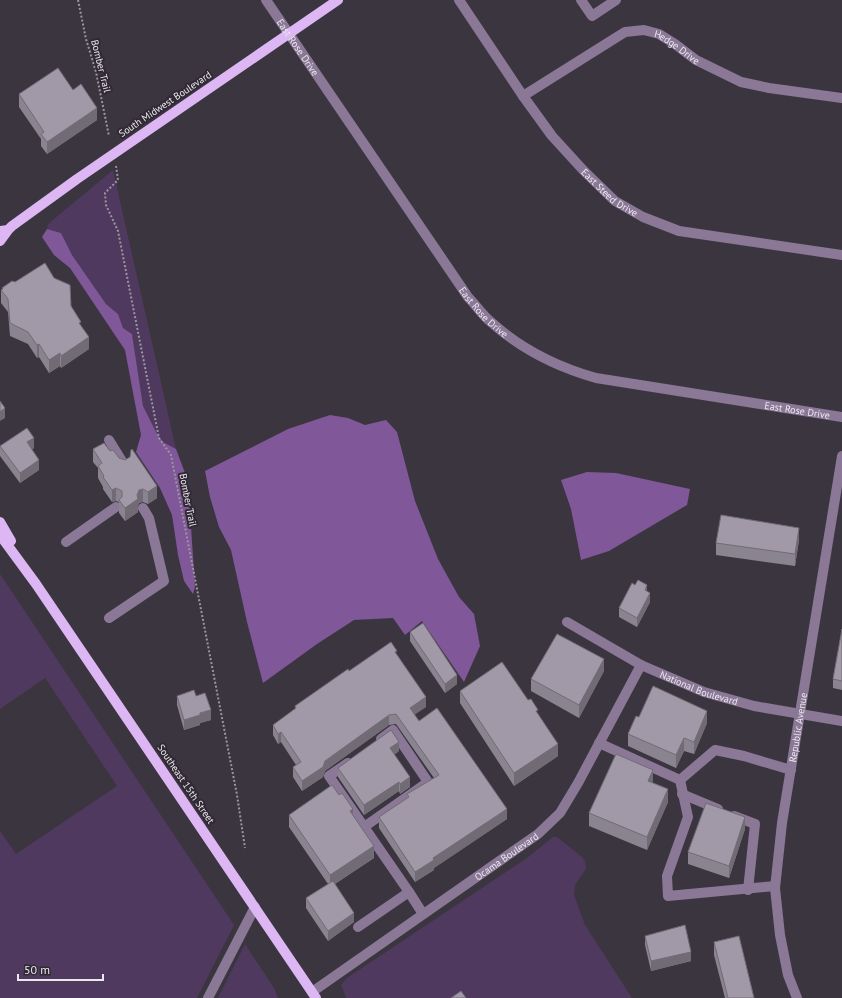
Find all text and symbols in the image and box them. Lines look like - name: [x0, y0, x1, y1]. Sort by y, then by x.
- street label: East Rose Drive: [274, 16, 322, 78]
- street label: Hedge Drive: [653, 27, 702, 67]
- street label: Bomber Trail: [88, 38, 114, 94]
- street label: South Midwest Boulevard: [116, 68, 214, 140]
- street label: East Steed Drive: [579, 166, 640, 219]
- street label: East Rose Drive: [456, 284, 511, 340]
- street label: East Rose Drive: [764, 398, 831, 421]
- street label: Bomber Trail: [176, 472, 200, 528]
- street label: National Boulevard: [658, 667, 739, 708]
- street label: Republic Avenue: [786, 692, 810, 763]
- street label: Southeast 15th Street: [155, 742, 218, 827]
- street label: Ocama Boulevard: [472, 829, 541, 883]
- scale bar: [18, 956, 103, 982]
- text: 50 m: [24, 962, 50, 977]

